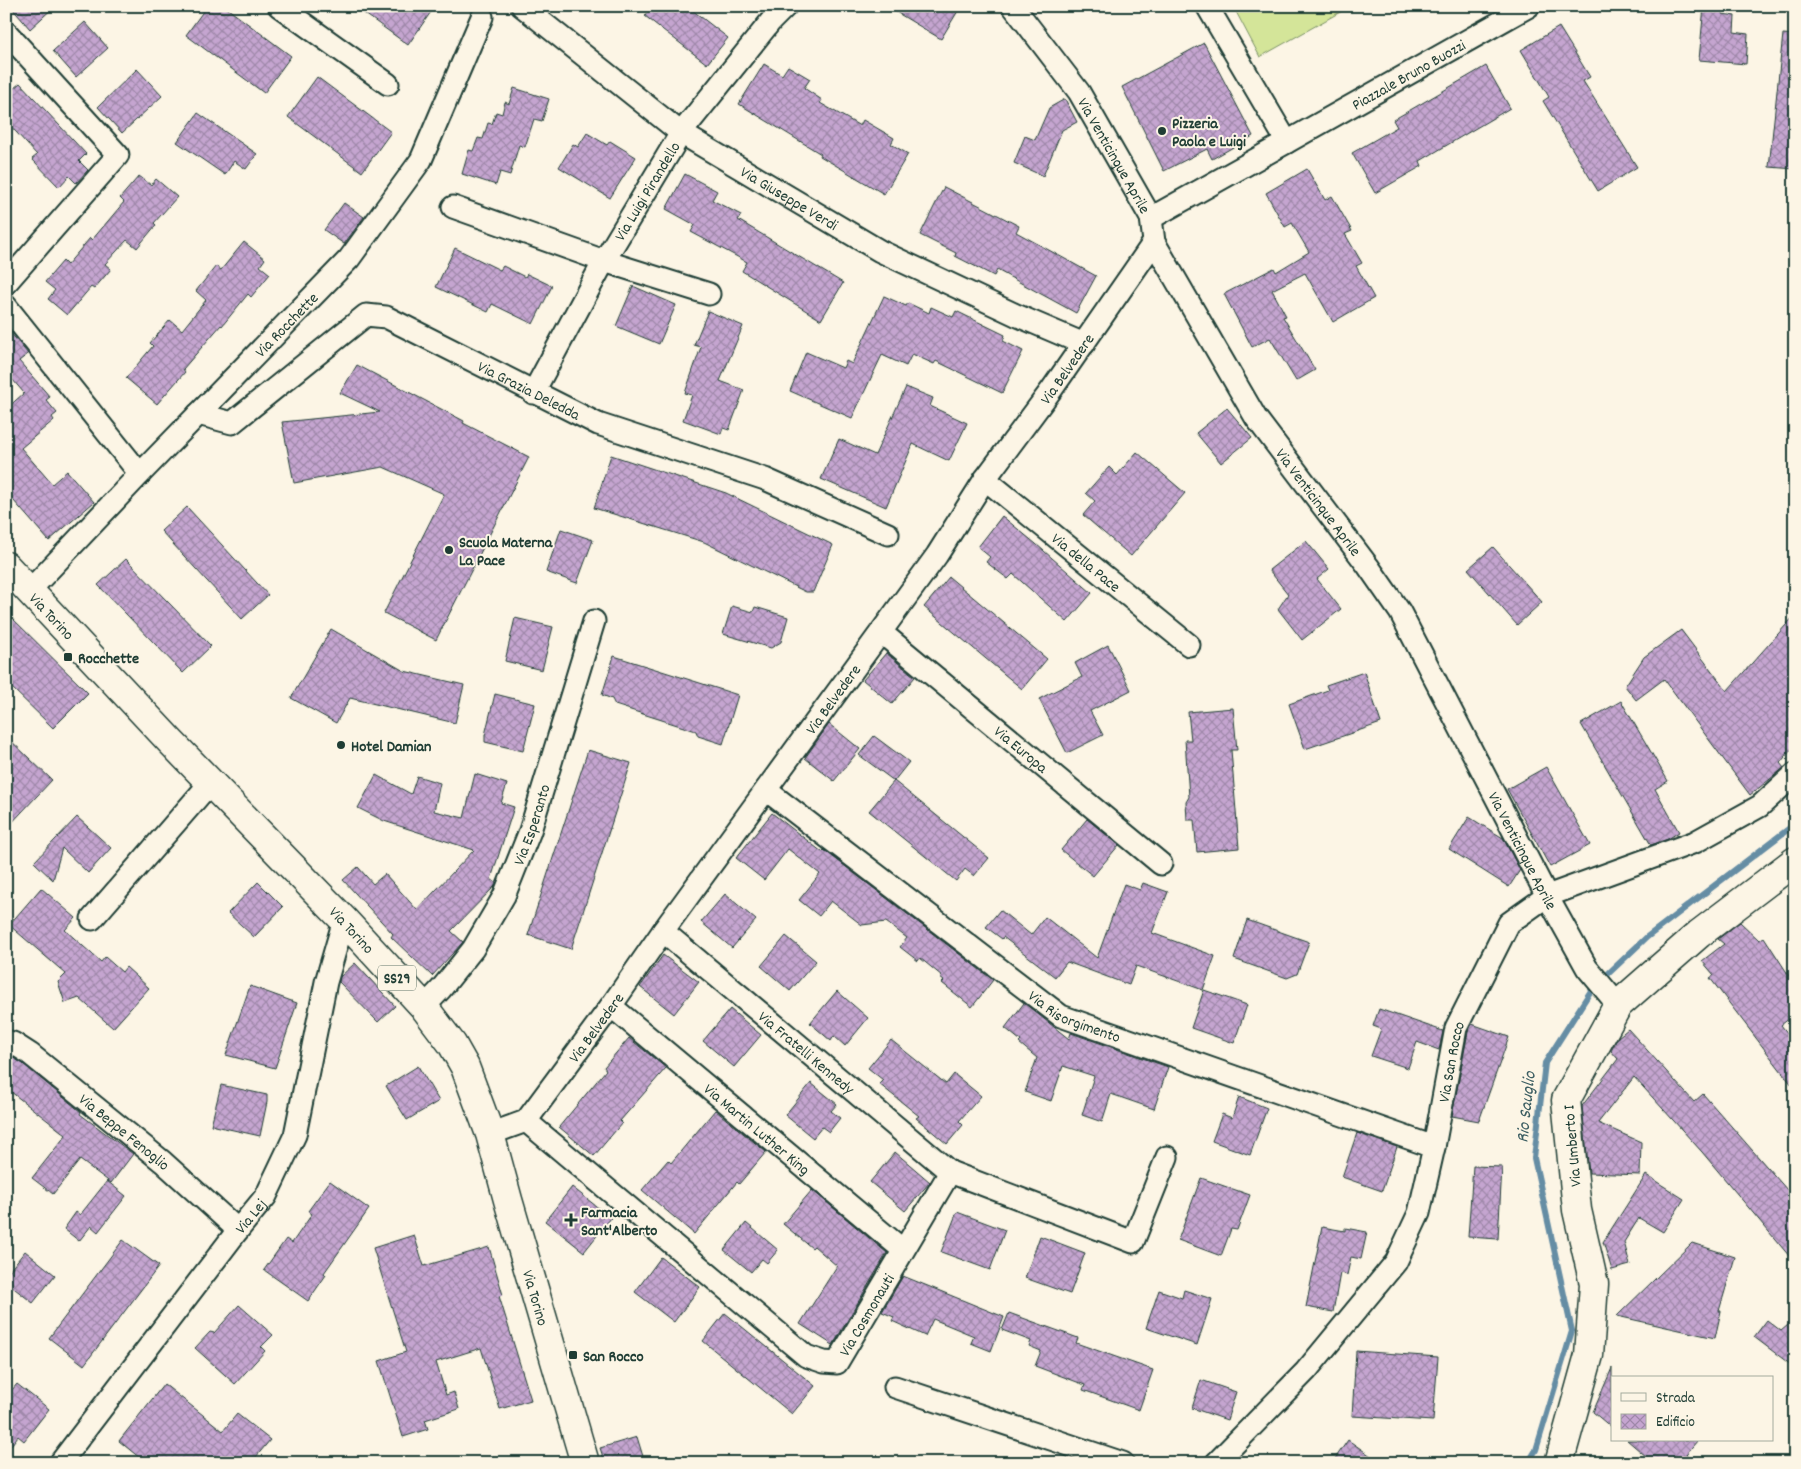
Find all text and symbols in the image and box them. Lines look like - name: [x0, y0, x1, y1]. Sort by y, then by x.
- street label: Piazzale Bruno Buozzi: [1348, 35, 1471, 117]
- street label: Via Venticinque Aprile: [1071, 94, 1155, 219]
- place label: Pizzeria Paola e Luigi: [1172, 113, 1246, 154]
- marker: Pizzeria Paola e Luigi: [1156, 125, 1168, 137]
- street label: Via Luigi Pirandello: [610, 138, 687, 246]
- street label: Via Giuseppe Verdi: [735, 162, 842, 238]
- street label: Via Rocchette: [250, 288, 325, 364]
- street label: Via Belvedere: [1035, 330, 1101, 410]
- street label: Via Grazia Deledda: [473, 356, 584, 427]
- street label: Via Venticinque Aprile: [1269, 444, 1366, 562]
- street label: Via della Pace: [1045, 528, 1125, 599]
- place label: Scuola Materna La Pace: [459, 532, 554, 573]
- marker: Scuola Materna La Pace: [443, 544, 455, 556]
- street label: Via Torino: [23, 589, 79, 646]
- place label: Rocchette: [78, 648, 139, 671]
- marker: Rocchette: [62, 651, 74, 663]
- street label: Via Belvedere: [801, 660, 868, 740]
- street label: Via Europa: [988, 721, 1052, 780]
- place label: Hotel Damian: [351, 736, 431, 759]
- marker: Hotel Damian: [335, 739, 347, 751]
- street label: Via Esperanto: [508, 782, 558, 869]
- street label: Via Venticinque Aprile: [1481, 788, 1561, 915]
- street label: Via Torino: [323, 902, 379, 960]
- road number: SS29: [378, 966, 416, 990]
- street label: Via Risorgimento: [1022, 986, 1123, 1050]
- street label: Via Belvedere: [564, 989, 631, 1068]
- street label: Via Fratelli Kennedy: [752, 1006, 859, 1102]
- street label: Via San Rocco: [1433, 1017, 1472, 1104]
- water label: Rio Sauglio: [1511, 1069, 1544, 1144]
- street label: Via Martin Luther King: [698, 1079, 814, 1182]
- street label: Via Beppe Fenoglio: [73, 1089, 174, 1177]
- street label: Via Umberto I: [1558, 1104, 1589, 1188]
- street label: Via Lej: [230, 1194, 273, 1240]
- place label: Farmacia Sant'Alberto: [581, 1202, 657, 1243]
- marker: Farmacia Sant'Alberto: [565, 1214, 577, 1226]
- street label: Via Torino: [515, 1267, 553, 1329]
- street label: Via Cosmonauti: [834, 1270, 901, 1361]
- place label: San Rocco: [583, 1346, 644, 1369]
- marker: San Rocco: [567, 1349, 579, 1361]
- legend: [1611, 1376, 1774, 1442]
- text: Strada: [1656, 1388, 1696, 1410]
- text: Edificio: [1656, 1412, 1695, 1434]

